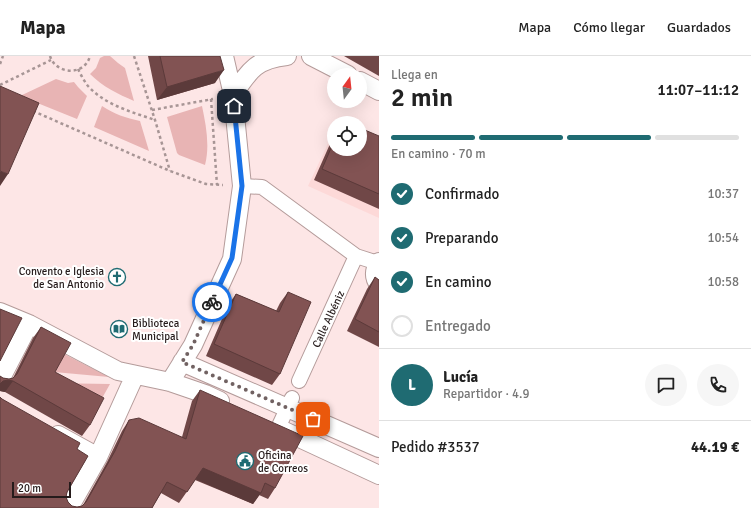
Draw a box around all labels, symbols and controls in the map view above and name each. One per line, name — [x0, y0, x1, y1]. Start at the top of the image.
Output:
text: Mapa — [20, 16, 66, 40]
text: Mapa — [518, 19, 551, 36]
text: Cómo llegar — [573, 19, 645, 36]
text: Guardados — [667, 19, 731, 36]
text: Llega en — [391, 67, 438, 83]
north arrow — [327, 68, 367, 108]
map controls — [327, 68, 367, 156]
text: 11:07–11:12 — [658, 81, 739, 99]
text: 2 min — [391, 82, 453, 114]
pin — [217, 89, 251, 123]
icon: home — [223, 95, 245, 117]
button: locate — [327, 116, 367, 156]
text: En camino · 70 m — [391, 146, 486, 162]
icon: check — [391, 183, 413, 205]
text: Confirmado — [425, 185, 499, 203]
text: 10:37 — [707, 186, 739, 202]
icon: check — [391, 227, 413, 249]
text: Preparando — [425, 229, 499, 247]
text: 10:54 — [707, 230, 739, 246]
place label: Convento e Iglesia de San Antonio — [19, 265, 104, 291]
church icon: Convento e Iglesia de San Antonio — [107, 267, 127, 287]
icon: check — [391, 271, 413, 293]
text: En camino — [425, 273, 492, 291]
text: 10:58 — [707, 274, 739, 290]
courier — [192, 282, 232, 322]
street label: Calle Albéniz — [310, 289, 347, 350]
icon: bike — [201, 291, 223, 313]
place label: Biblioteca Municipal — [132, 317, 180, 343]
text: Entregado — [425, 317, 491, 335]
library icon: Biblioteca Municipal — [109, 319, 129, 339]
button: chat — [645, 364, 687, 406]
button: phone — [697, 364, 739, 406]
text: Lucía — [443, 368, 478, 386]
text: L — [408, 376, 416, 394]
text: Repartidor · 4.9 — [443, 386, 529, 402]
pin — [296, 402, 330, 436]
icon: bag — [302, 408, 324, 430]
text: Pedido #3537 — [391, 438, 480, 456]
text: 44.19 € — [691, 438, 739, 456]
place label: Oficina de Correos — [258, 449, 308, 475]
public building icon: Oficina de Correos — [235, 451, 255, 471]
scale bar — [12, 480, 71, 499]
text: 20 m — [18, 482, 41, 495]

